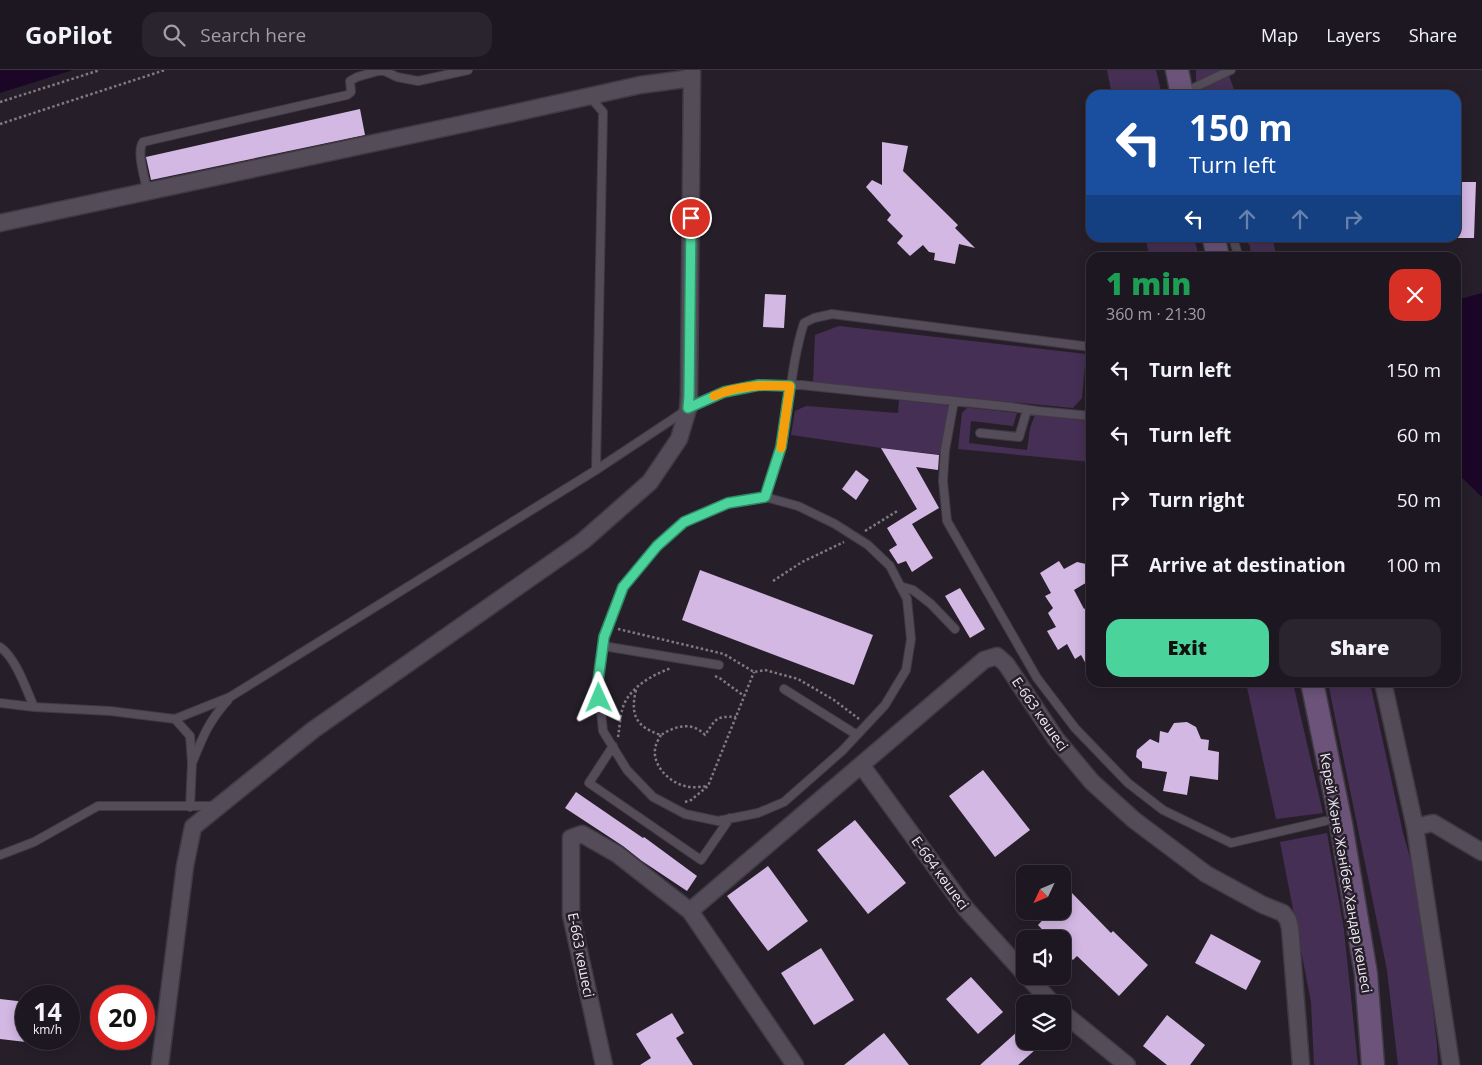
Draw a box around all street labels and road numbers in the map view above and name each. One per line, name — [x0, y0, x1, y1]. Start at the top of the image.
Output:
street label: Е-663 көшесі — [1008, 673, 1073, 754]
street label: Керей Және Жәнібек Хандар көшесі — [1316, 751, 1377, 994]
street label: Е-664 көшесі — [907, 832, 973, 913]
street label: Е-663 көшесі — [564, 911, 599, 999]

